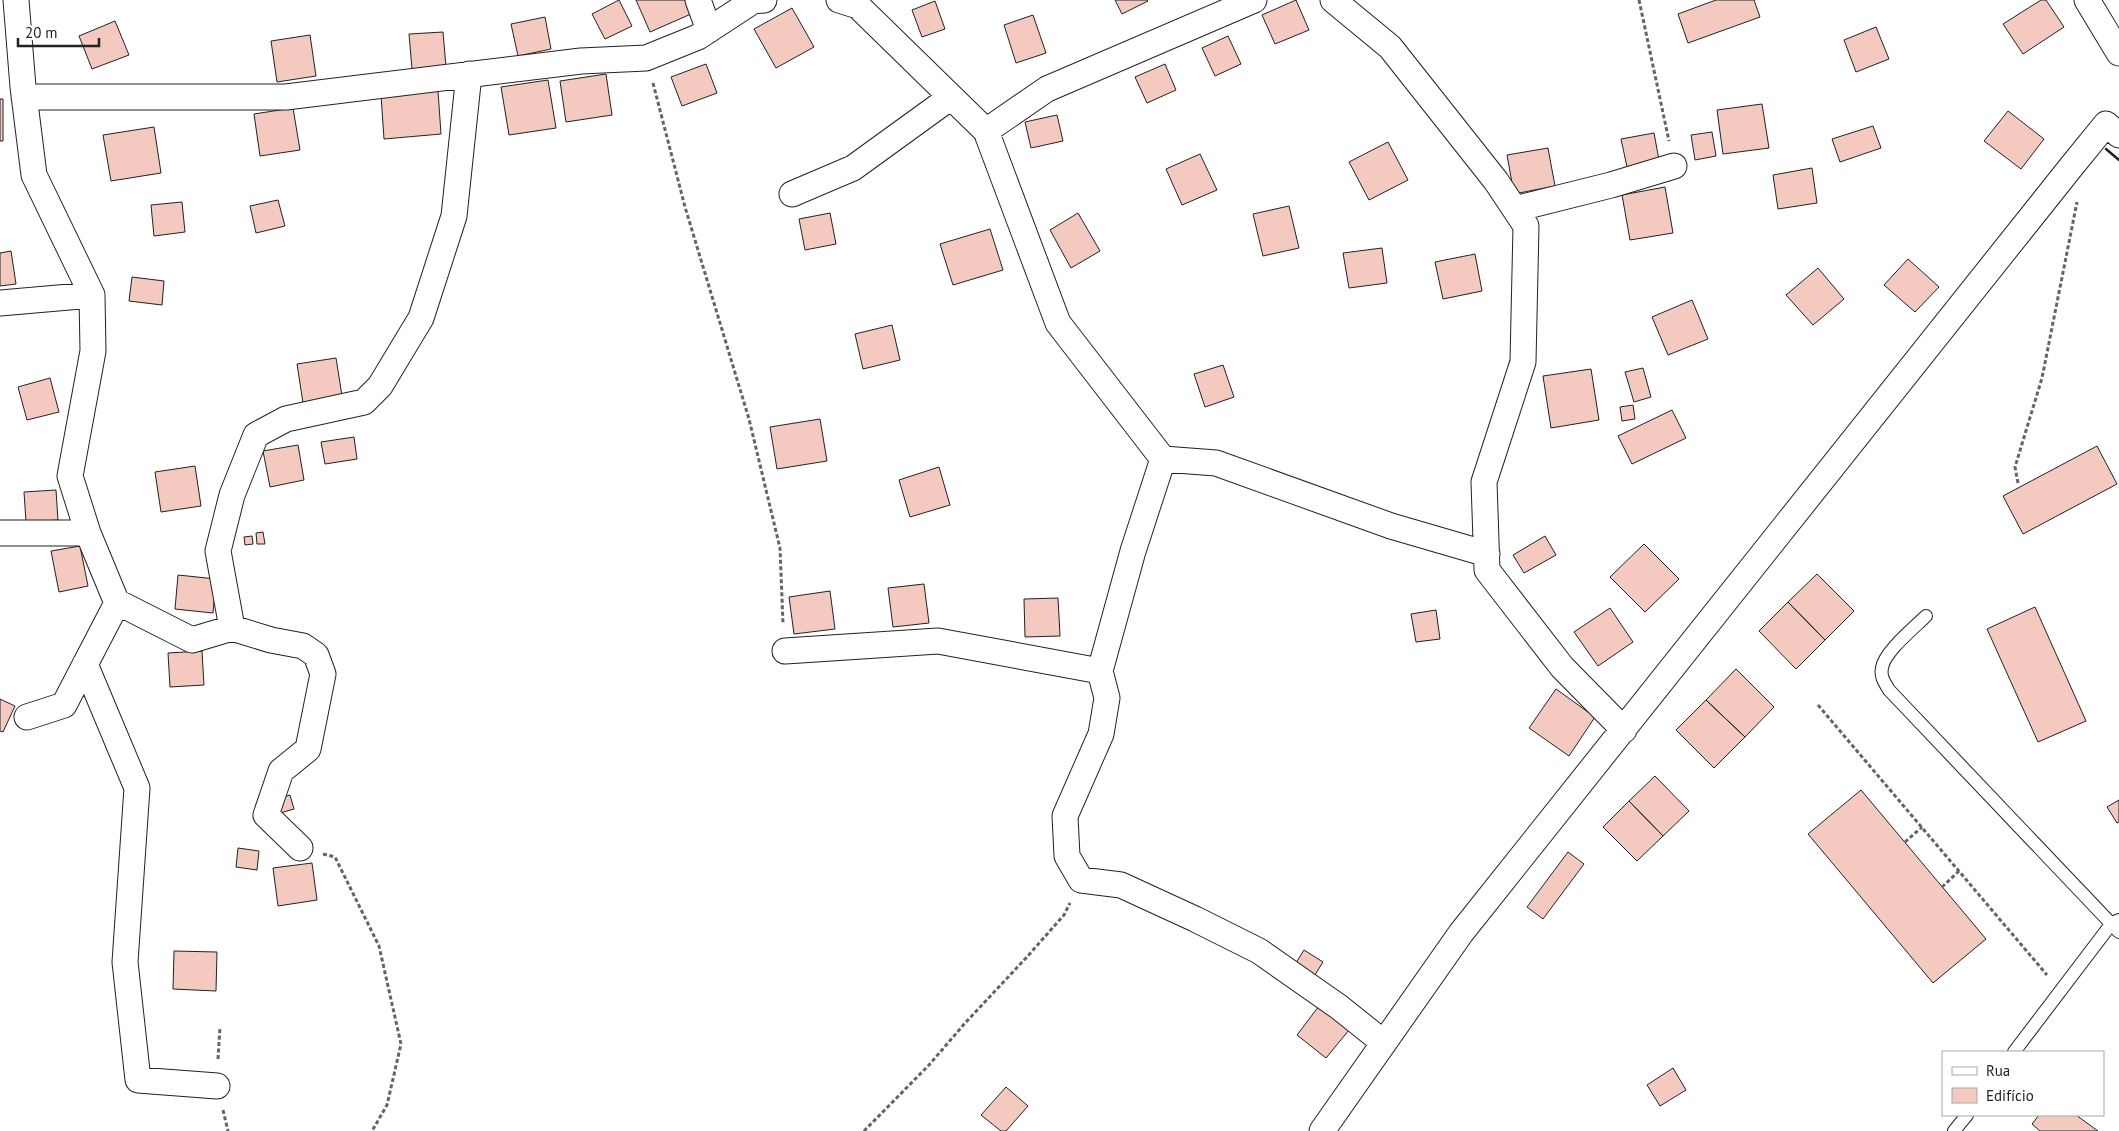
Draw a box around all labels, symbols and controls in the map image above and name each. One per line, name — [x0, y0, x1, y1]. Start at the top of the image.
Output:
scale bar — [18, 15, 99, 47]
text: 20 m — [25, 23, 58, 42]
legend — [1942, 1051, 2104, 1116]
text: Rua — [1986, 1061, 2010, 1080]
text: Edifício — [1986, 1086, 2034, 1105]

